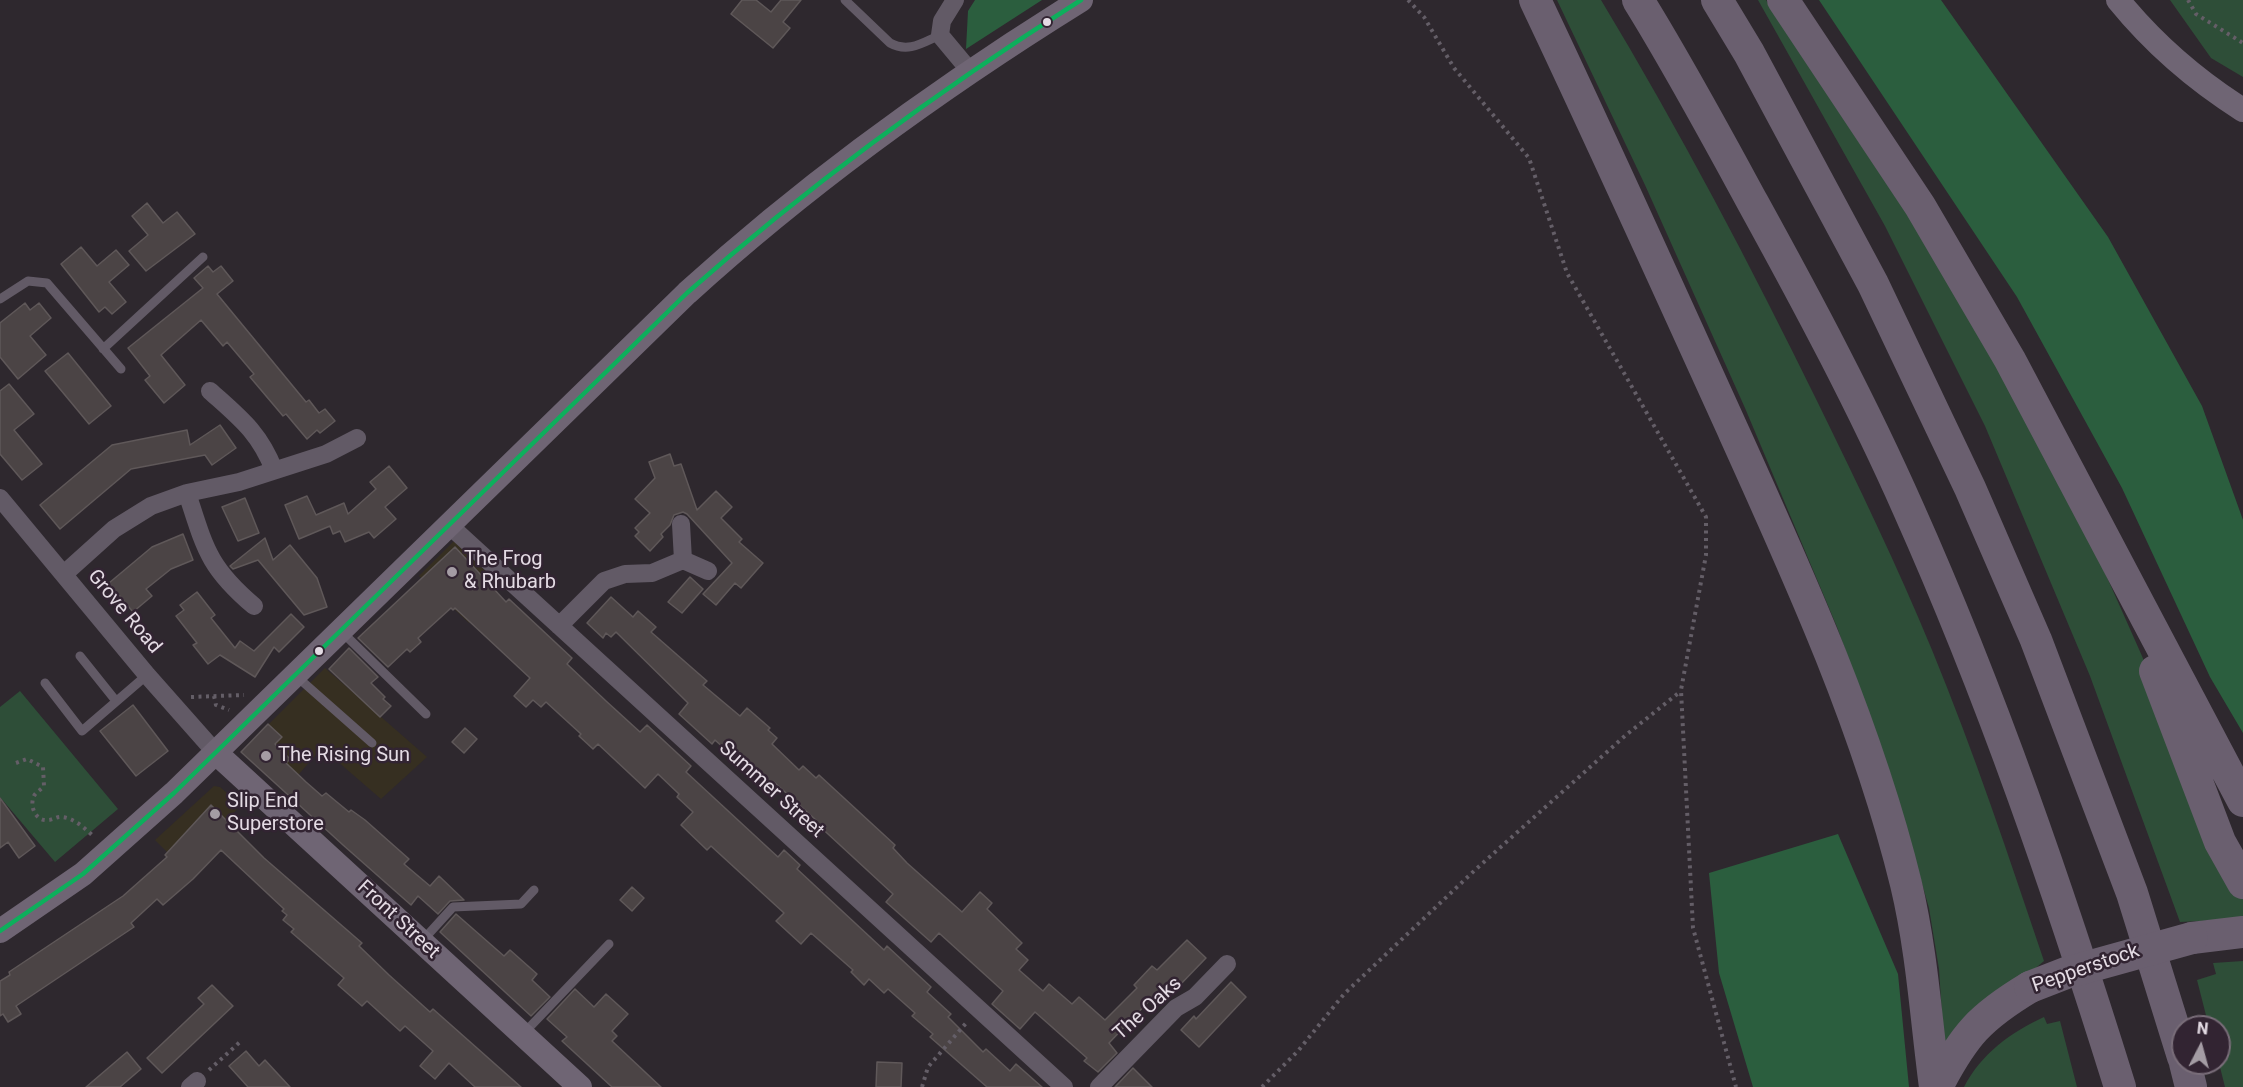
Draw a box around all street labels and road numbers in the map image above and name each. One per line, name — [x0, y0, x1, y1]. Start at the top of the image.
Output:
street label: Grove Road — [82, 565, 166, 659]
street label: Summer Street — [714, 737, 828, 843]
street label: Front Street — [352, 876, 444, 964]
street label: Pepperstock — [2029, 939, 2143, 999]
street label: The Oaks — [1109, 972, 1187, 1046]

